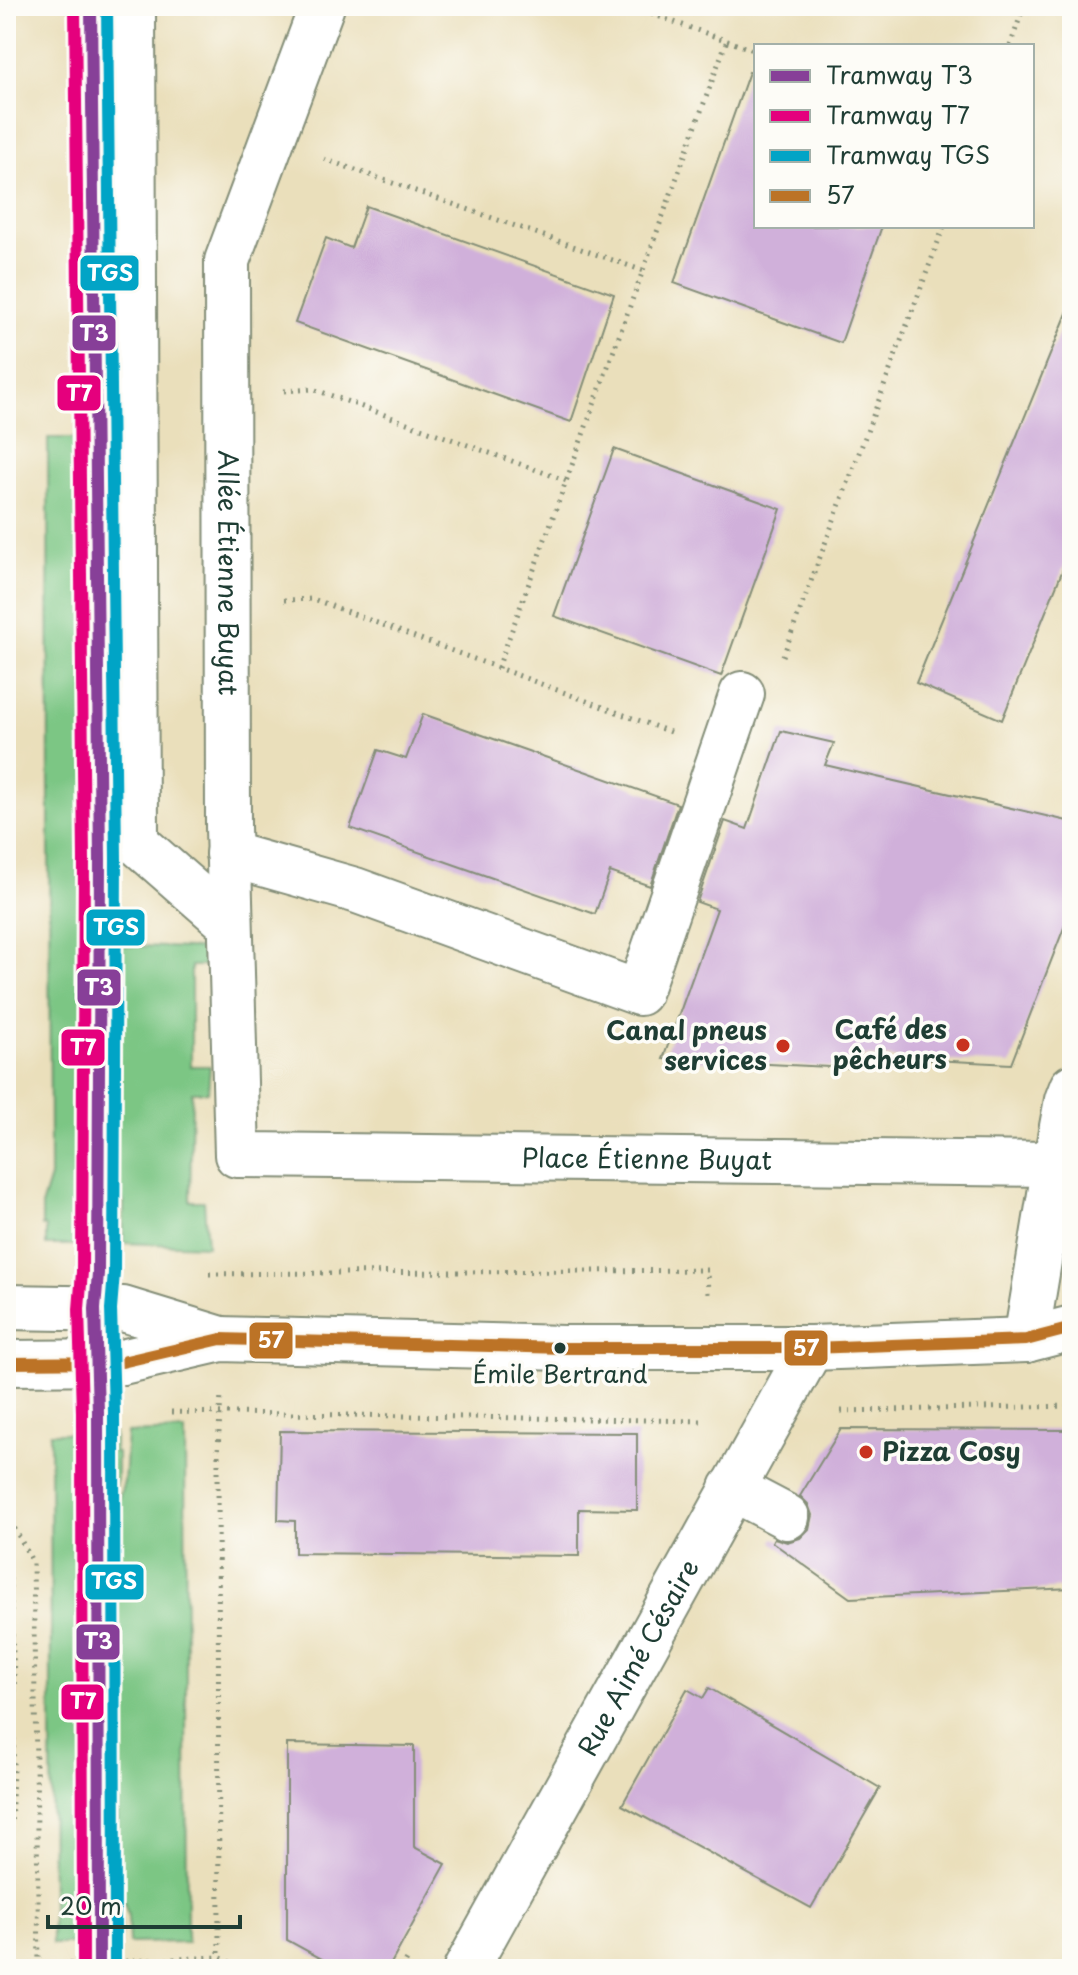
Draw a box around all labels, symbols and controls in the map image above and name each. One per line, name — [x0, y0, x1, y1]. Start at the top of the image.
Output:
legend — [754, 44, 1034, 228]
text: Tramway T3 — [826, 56, 973, 92]
text: Tramway T7 — [826, 96, 970, 132]
text: Tramway TGS — [826, 136, 990, 172]
text: 57 — [826, 176, 855, 212]
line badge: TGS — [79, 254, 140, 292]
text: TGS — [87, 255, 133, 288]
line badge: T3 — [71, 314, 117, 352]
text: T3 — [79, 315, 109, 348]
line badge: T7 — [56, 374, 102, 412]
text: T7 — [66, 375, 93, 408]
street label: Allée Étienne Buyat — [209, 450, 249, 696]
line badge: TGS — [85, 908, 146, 947]
text: TGS — [93, 909, 139, 942]
line badge: T3 — [76, 968, 122, 1007]
text: T3 — [84, 969, 114, 1002]
place label: Café des pêcheurs — [833, 1009, 947, 1078]
place label: Canal pneus services — [606, 1010, 767, 1079]
line badge: T7 — [60, 1028, 106, 1067]
text: T7 — [70, 1029, 97, 1062]
marker: Café des pêcheurs — [954, 1036, 972, 1054]
marker: Canal pneus services — [774, 1037, 792, 1055]
street label: Place Étienne Buyat — [521, 1137, 772, 1179]
line badge: 57 — [248, 1321, 294, 1360]
text: 57 — [258, 1322, 285, 1355]
line badge: 57 — [783, 1329, 829, 1367]
text: 57 — [793, 1330, 820, 1363]
marker: Émile Bertrand — [552, 1340, 568, 1356]
place label: Émile Bertrand — [473, 1355, 648, 1391]
place label: Pizza Cosy — [882, 1431, 1020, 1470]
marker: Pizza Cosy — [857, 1443, 875, 1461]
street label: Rue Aimé Césaire — [567, 1552, 708, 1763]
line badge: TGS — [84, 1563, 145, 1601]
text: TGS — [91, 1563, 137, 1596]
line badge: T3 — [75, 1623, 121, 1661]
text: T3 — [83, 1623, 113, 1656]
line badge: T7 — [60, 1683, 105, 1721]
text: T7 — [70, 1683, 97, 1716]
scale bar — [48, 1879, 240, 1929]
text: 20 m — [60, 1887, 122, 1923]

